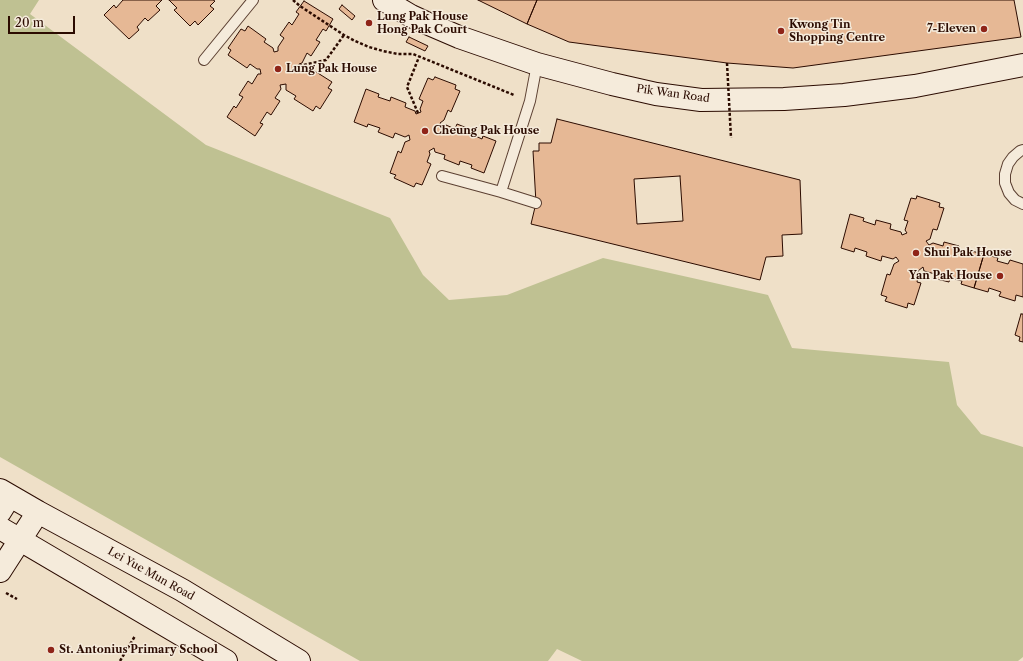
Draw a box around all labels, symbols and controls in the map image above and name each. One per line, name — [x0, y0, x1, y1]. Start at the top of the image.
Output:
scale bar — [10, 8, 77, 34]
place label: Lung Pak House Hong Pak Court — [377, 10, 468, 36]
text: 20 m — [15, 15, 44, 30]
marker: Lung Pak House Hong Pak Court — [364, 18, 374, 28]
place label: Kwong Tin Shopping Centre — [789, 18, 885, 44]
place label: 7-Eleven — [927, 22, 976, 36]
marker: 7-Eleven — [979, 24, 989, 34]
marker: Kwong Tin Shopping Centre — [776, 26, 786, 36]
place label: Lung Pak House — [286, 62, 377, 76]
marker: Lung Pak House — [273, 64, 283, 74]
street label: Pik Wan Road — [636, 82, 710, 106]
place label: Cheung Pak House — [433, 124, 539, 138]
marker: Cheung Pak House — [420, 126, 430, 136]
place label: Shui Pak House — [924, 246, 1012, 260]
marker: Shui Pak House — [911, 248, 921, 258]
place label: Yan Pak House — [909, 269, 992, 283]
marker: Yan Pak House — [995, 271, 1005, 281]
street label: Lei Yue Mun Road — [105, 545, 197, 603]
place label: St. Antonius Primary School — [59, 643, 218, 657]
marker: St. Antonius Primary School — [46, 645, 56, 655]

